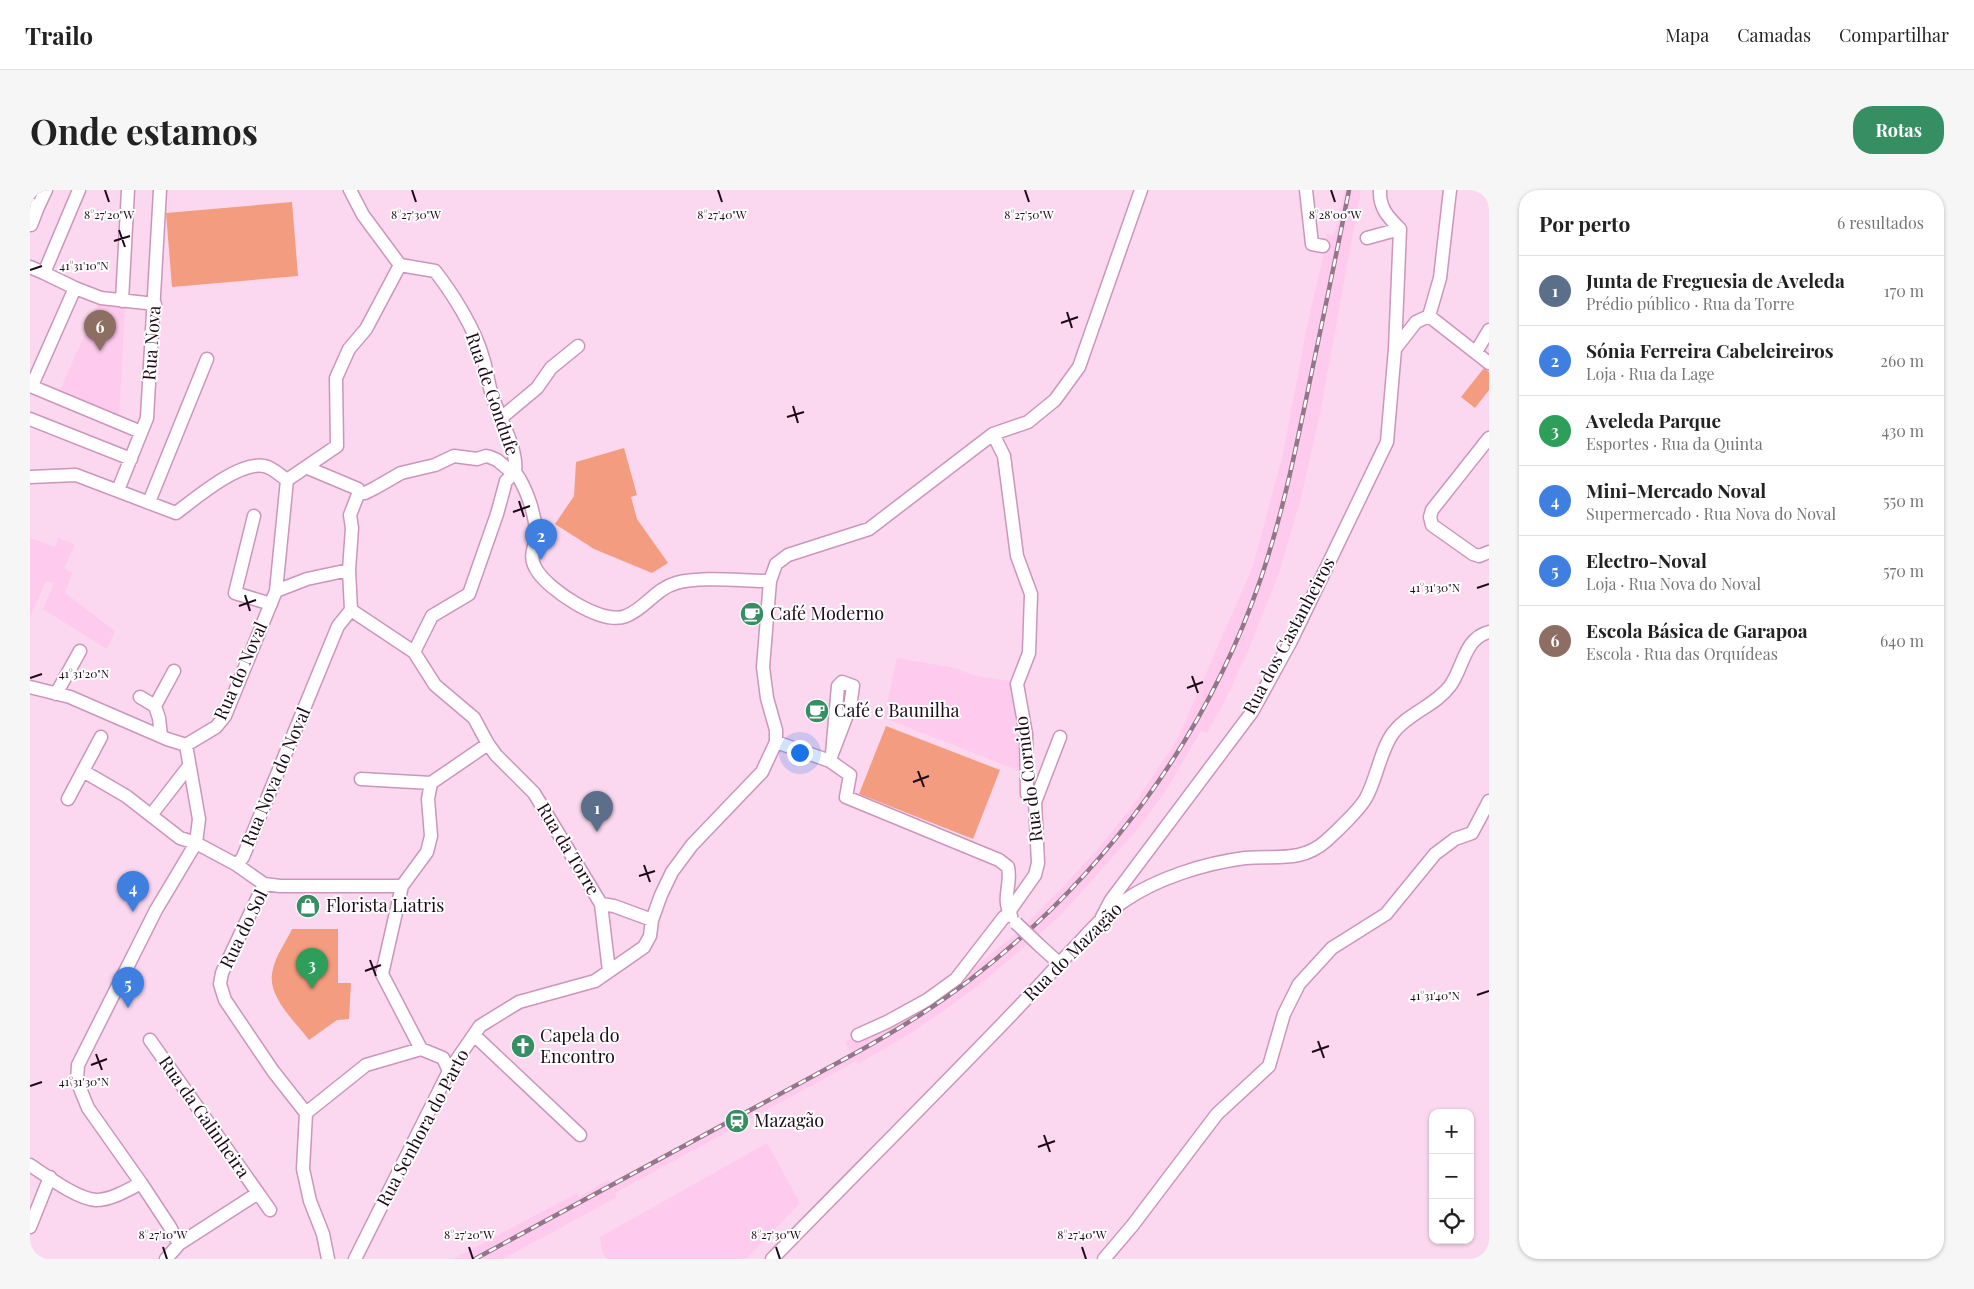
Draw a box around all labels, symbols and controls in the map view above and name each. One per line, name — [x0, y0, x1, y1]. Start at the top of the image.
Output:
text: Trailo — [25, 19, 93, 51]
text: Mapa — [1665, 23, 1709, 47]
text: Camadas — [1737, 23, 1811, 47]
text: Compartilhar — [1839, 23, 1949, 47]
button: Rotas — [1853, 106, 1944, 154]
text: Onde estamos — [30, 107, 258, 154]
text: 8°27'20"W — [84, 206, 134, 222]
text: 8°27'30"W — [391, 206, 441, 222]
text: 8°27'40"W — [697, 206, 747, 222]
text: 8°27'50"W — [1004, 206, 1054, 222]
text: 8°28'00"W — [1309, 206, 1362, 222]
text: Por perto — [1539, 209, 1630, 237]
text: 6 resultados — [1837, 212, 1924, 233]
text: 41°31'10"N — [59, 257, 109, 273]
text: Junta de Freguesia de Aveleda — [1586, 267, 1845, 293]
text: 1 — [1552, 280, 1558, 301]
text: 170 m — [1884, 280, 1924, 301]
text: Prédio público · Rua da Torre — [1586, 293, 1795, 314]
street label: Rua Nova — [136, 305, 166, 381]
pin: 6 — [84, 310, 116, 351]
street label: Rua de Gondufe — [461, 329, 525, 458]
text: Sónia Ferreira Cabeleireiros — [1586, 337, 1834, 363]
text: 2 — [1551, 350, 1559, 371]
text: 260 m — [1880, 350, 1924, 371]
text: Loja · Rua da Lage — [1586, 363, 1715, 384]
text: Aveleda Parque — [1586, 407, 1721, 433]
text: 3 — [1551, 420, 1559, 441]
text: 430 m — [1881, 420, 1924, 441]
text: Esportes · Rua da Quinta — [1586, 433, 1763, 454]
text: Mini-Mercado Noval — [1586, 477, 1766, 503]
text: 4 — [1551, 490, 1559, 511]
text: 550 m — [1883, 490, 1924, 511]
text: Supermercado · Rua Nova do Noval — [1586, 503, 1836, 524]
pin: 2 — [525, 519, 557, 560]
text: Electro-Noval — [1586, 547, 1707, 573]
street label: Rua dos Castanheiros — [1237, 553, 1340, 718]
text: 5 — [1551, 560, 1559, 581]
text: 570 m — [1883, 560, 1924, 581]
text: Loja · Rua Nova do Noval — [1586, 573, 1761, 594]
text: 41°31'30"N — [1410, 579, 1461, 595]
cafe icon: Café Moderno — [739, 601, 765, 627]
place label: Café Moderno — [770, 601, 884, 625]
text: Escola Básica de Garapoa — [1586, 617, 1808, 643]
street label: Rua do Noval — [208, 618, 272, 723]
text: 6 — [1551, 630, 1559, 651]
text: 640 m — [1880, 630, 1924, 651]
text: Escola · Rua das Orquídeas — [1586, 643, 1778, 664]
text: 41°31'20"N — [59, 665, 110, 681]
cafe icon: Café e Baunilha — [804, 698, 830, 724]
place label: Café e Baunilha — [834, 698, 960, 722]
street label: Rua Nova do Noval — [235, 703, 315, 850]
street label: Rua do Cornido — [1008, 715, 1048, 843]
your location — [787, 740, 813, 766]
pin: 1 — [581, 791, 613, 832]
street label: Rua da Torre — [532, 798, 606, 899]
pin: 4 — [117, 871, 149, 912]
street label: Rua do Sol — [214, 885, 272, 972]
shop icon: Florista Liatris — [295, 893, 321, 919]
place label: Florista Liatris — [326, 893, 444, 917]
street label: Rua do Mazagão — [1018, 897, 1127, 1006]
pin: 3 — [296, 948, 328, 989]
pin: 5 — [112, 967, 144, 1008]
text: 41°31'40"N — [1410, 987, 1460, 1003]
place label: Capela do Encontro — [540, 1023, 620, 1068]
church icon: Capela do Encontro — [510, 1033, 536, 1059]
street label: Rua Senhora do Parto — [370, 1045, 474, 1210]
street label: Rua da Galinheira — [154, 1051, 256, 1182]
text: 41°31'30"N — [59, 1073, 110, 1089]
station icon: Mazagão — [724, 1108, 750, 1134]
place label: Mazagão — [754, 1108, 824, 1132]
map controls — [1429, 1109, 1474, 1244]
button: + — [1429, 1109, 1474, 1154]
button: − — [1429, 1154, 1474, 1199]
button: locate — [1429, 1199, 1474, 1244]
text: 8°27'10"W — [139, 1226, 188, 1242]
text: 8°27'20"W — [444, 1226, 494, 1242]
text: 8°27'30"W — [751, 1226, 801, 1242]
text: 8°27'40"W — [1057, 1226, 1107, 1242]

